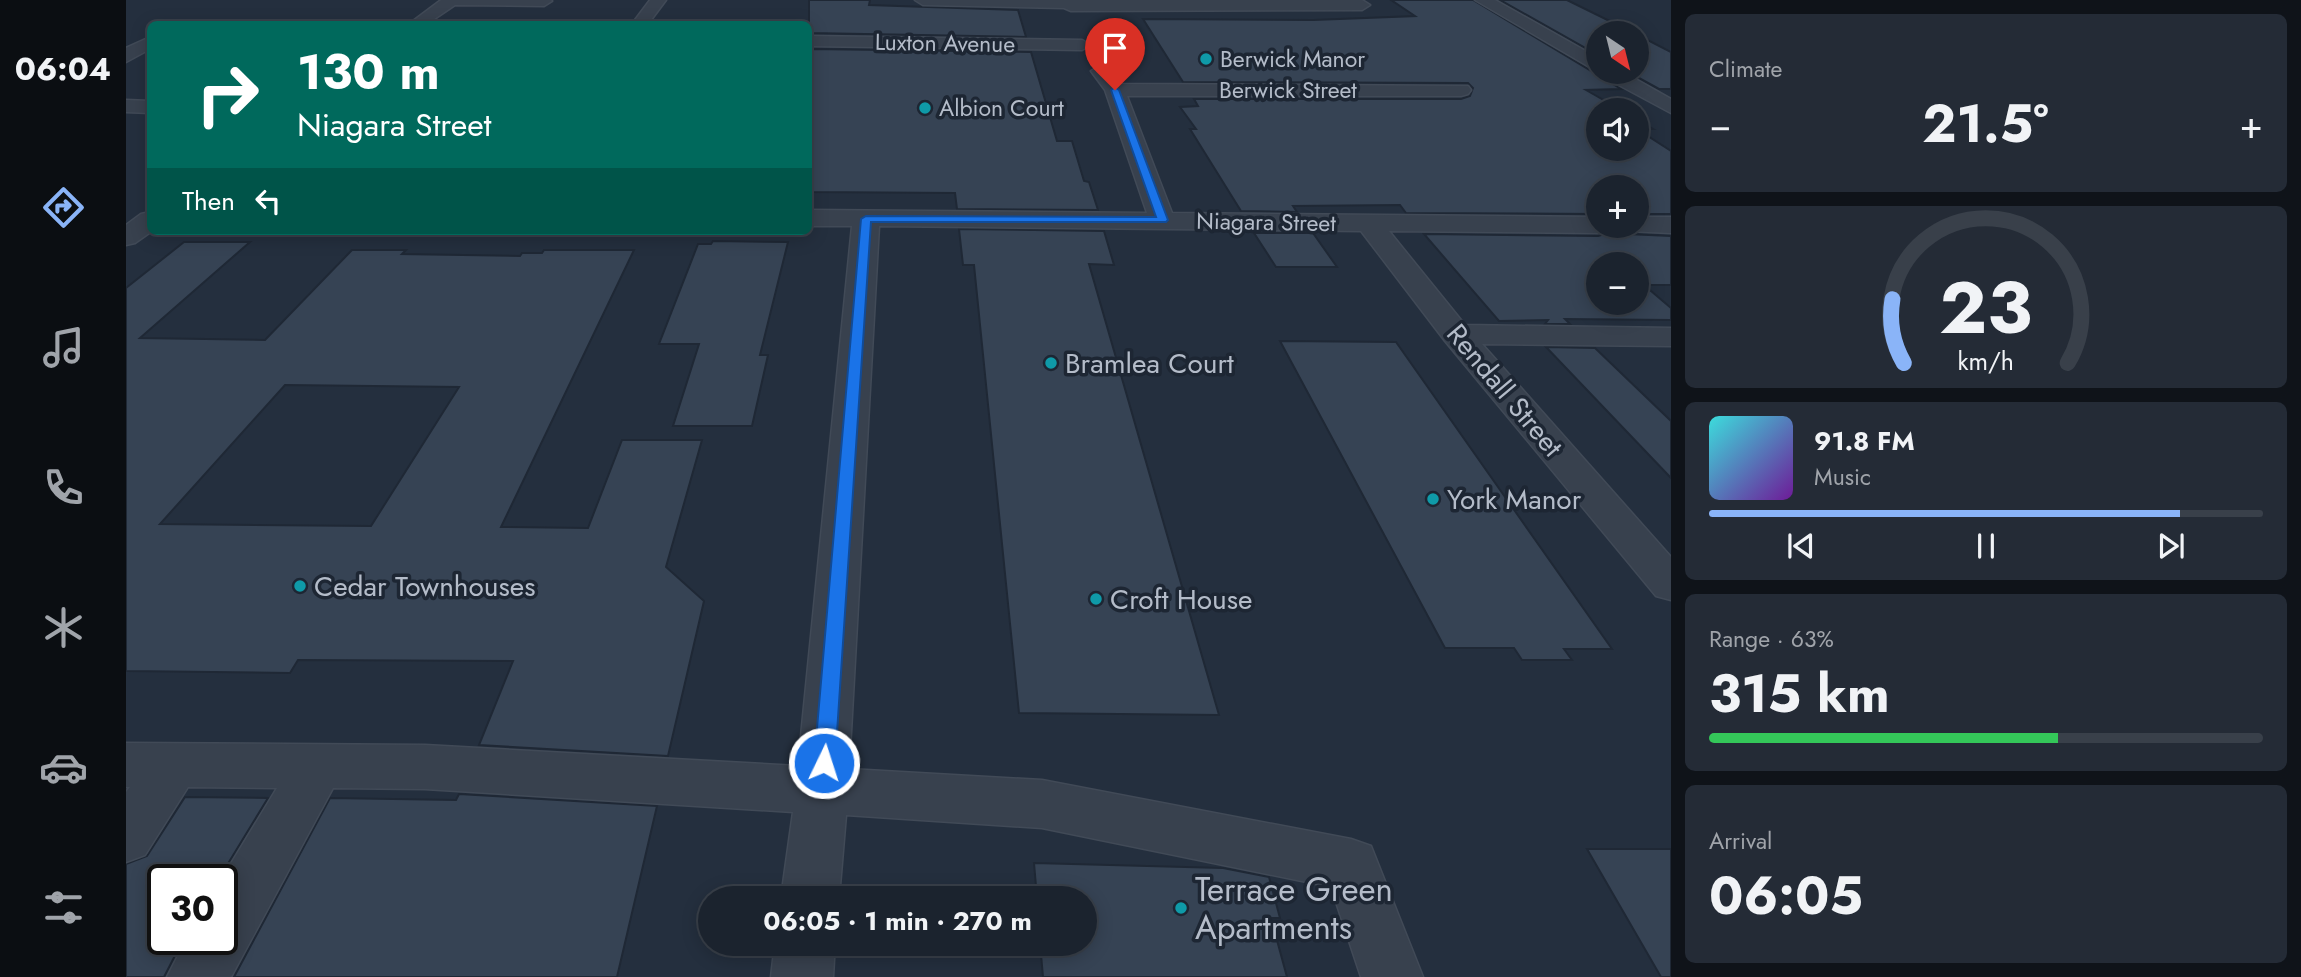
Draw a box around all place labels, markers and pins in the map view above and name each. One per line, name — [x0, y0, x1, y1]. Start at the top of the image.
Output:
pin — [1085, 18, 1145, 90]
place label: Berwick Manor — [1220, 42, 1365, 76]
marker: Berwick Manor — [1198, 51, 1214, 67]
place label: Albion Court — [939, 91, 1064, 125]
marker: Albion Court — [917, 100, 933, 116]
place label: Bramlea Court — [1065, 343, 1234, 384]
marker: Bramlea Court — [1043, 355, 1059, 371]
place label: York Manor — [1447, 479, 1582, 520]
marker: York Manor — [1425, 491, 1441, 507]
place label: Cedar Townhouses — [314, 566, 536, 607]
marker: Cedar Townhouses — [292, 578, 308, 594]
place label: Croft House — [1110, 579, 1253, 620]
marker: Croft House — [1088, 591, 1104, 607]
place label: Terrace Green Apartments — [1195, 866, 1393, 951]
marker: Terrace Green Apartments — [1173, 900, 1189, 916]

